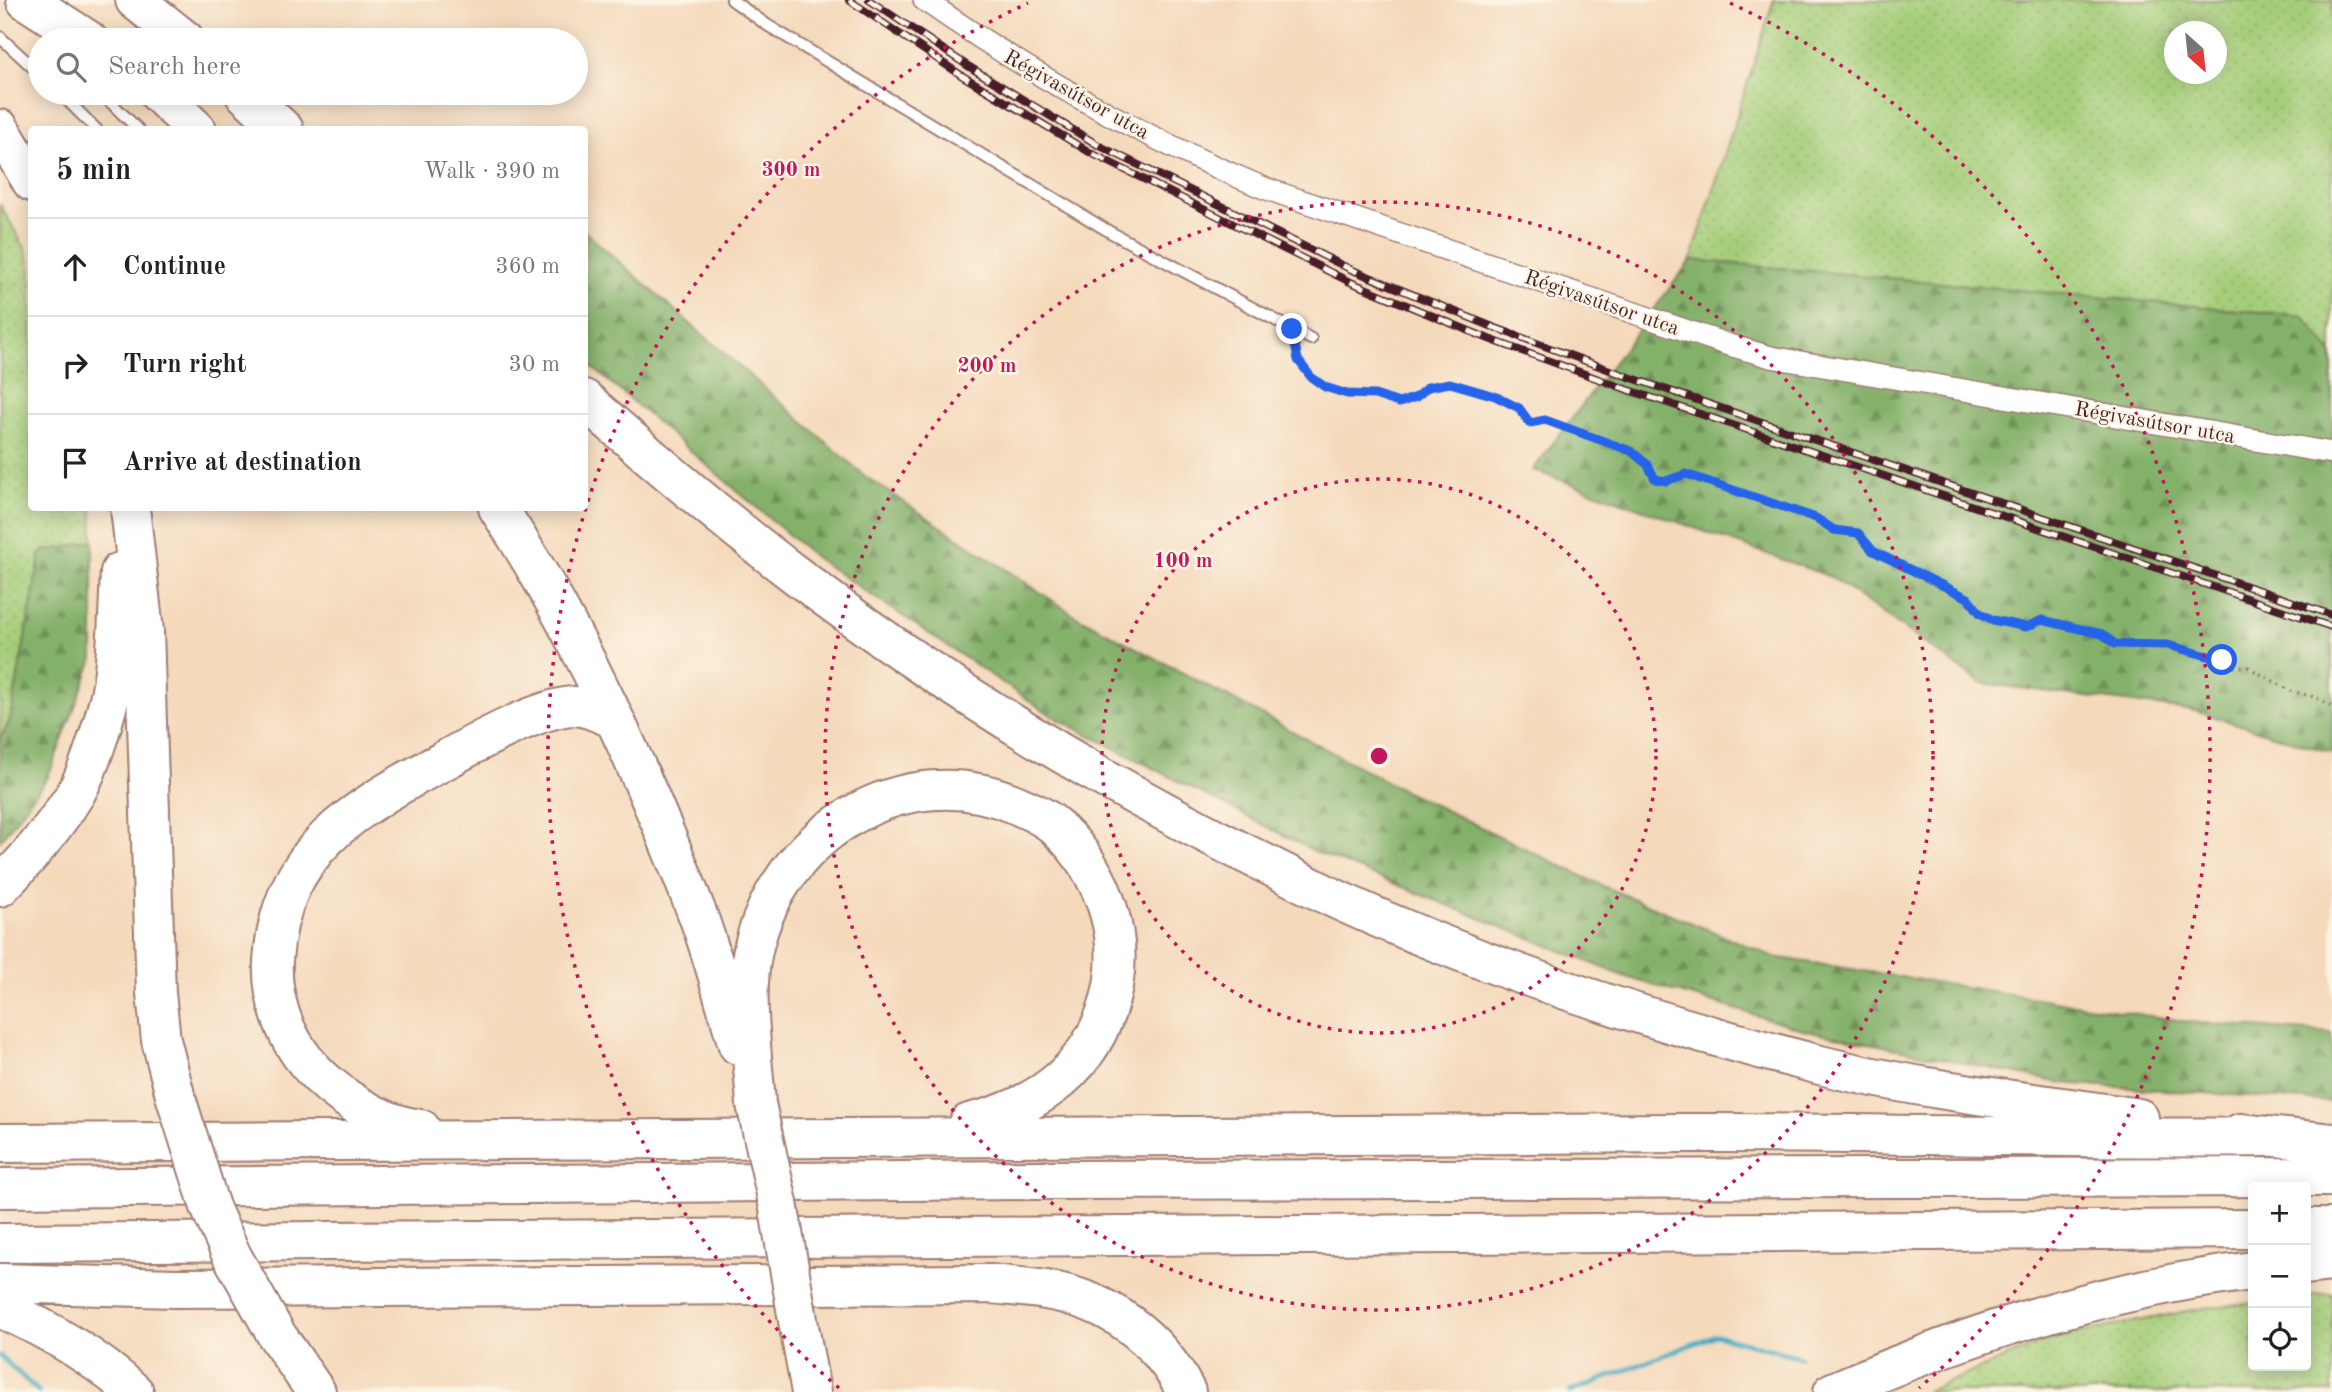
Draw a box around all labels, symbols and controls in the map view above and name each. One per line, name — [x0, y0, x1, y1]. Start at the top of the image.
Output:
north arrow — [2164, 21, 2227, 84]
search box — [28, 28, 588, 105]
street label: Régivasútsor utca — [1000, 47, 1152, 144]
icon: search — [52, 48, 90, 86]
text: Search here — [108, 54, 241, 80]
text: 5 min — [56, 156, 131, 186]
text: Walk · 390 m — [424, 160, 560, 183]
text: 300 m — [761, 160, 821, 181]
icon: ahead — [56, 248, 94, 286]
text: Continue — [123, 254, 226, 280]
text: 360 m — [495, 255, 560, 278]
street label: Régivasútsor utca — [1521, 267, 1682, 340]
route end — [1276, 313, 1307, 344]
icon: right — [56, 346, 94, 384]
text: Turn right — [123, 352, 246, 378]
text: 30 m — [509, 353, 560, 376]
text: 200 m — [957, 356, 1017, 377]
street label: Régivasútsor utca — [2073, 399, 2237, 448]
icon: arrive — [56, 444, 94, 482]
text: Arrive at destination — [123, 450, 362, 476]
text: 100 m — [1153, 551, 1213, 572]
route start — [2206, 644, 2237, 675]
centre of rings — [1367, 744, 1391, 768]
map controls — [2248, 1182, 2311, 1371]
button: + — [2248, 1182, 2311, 1245]
button: − — [2248, 1245, 2311, 1308]
button: locate — [2248, 1308, 2311, 1371]

